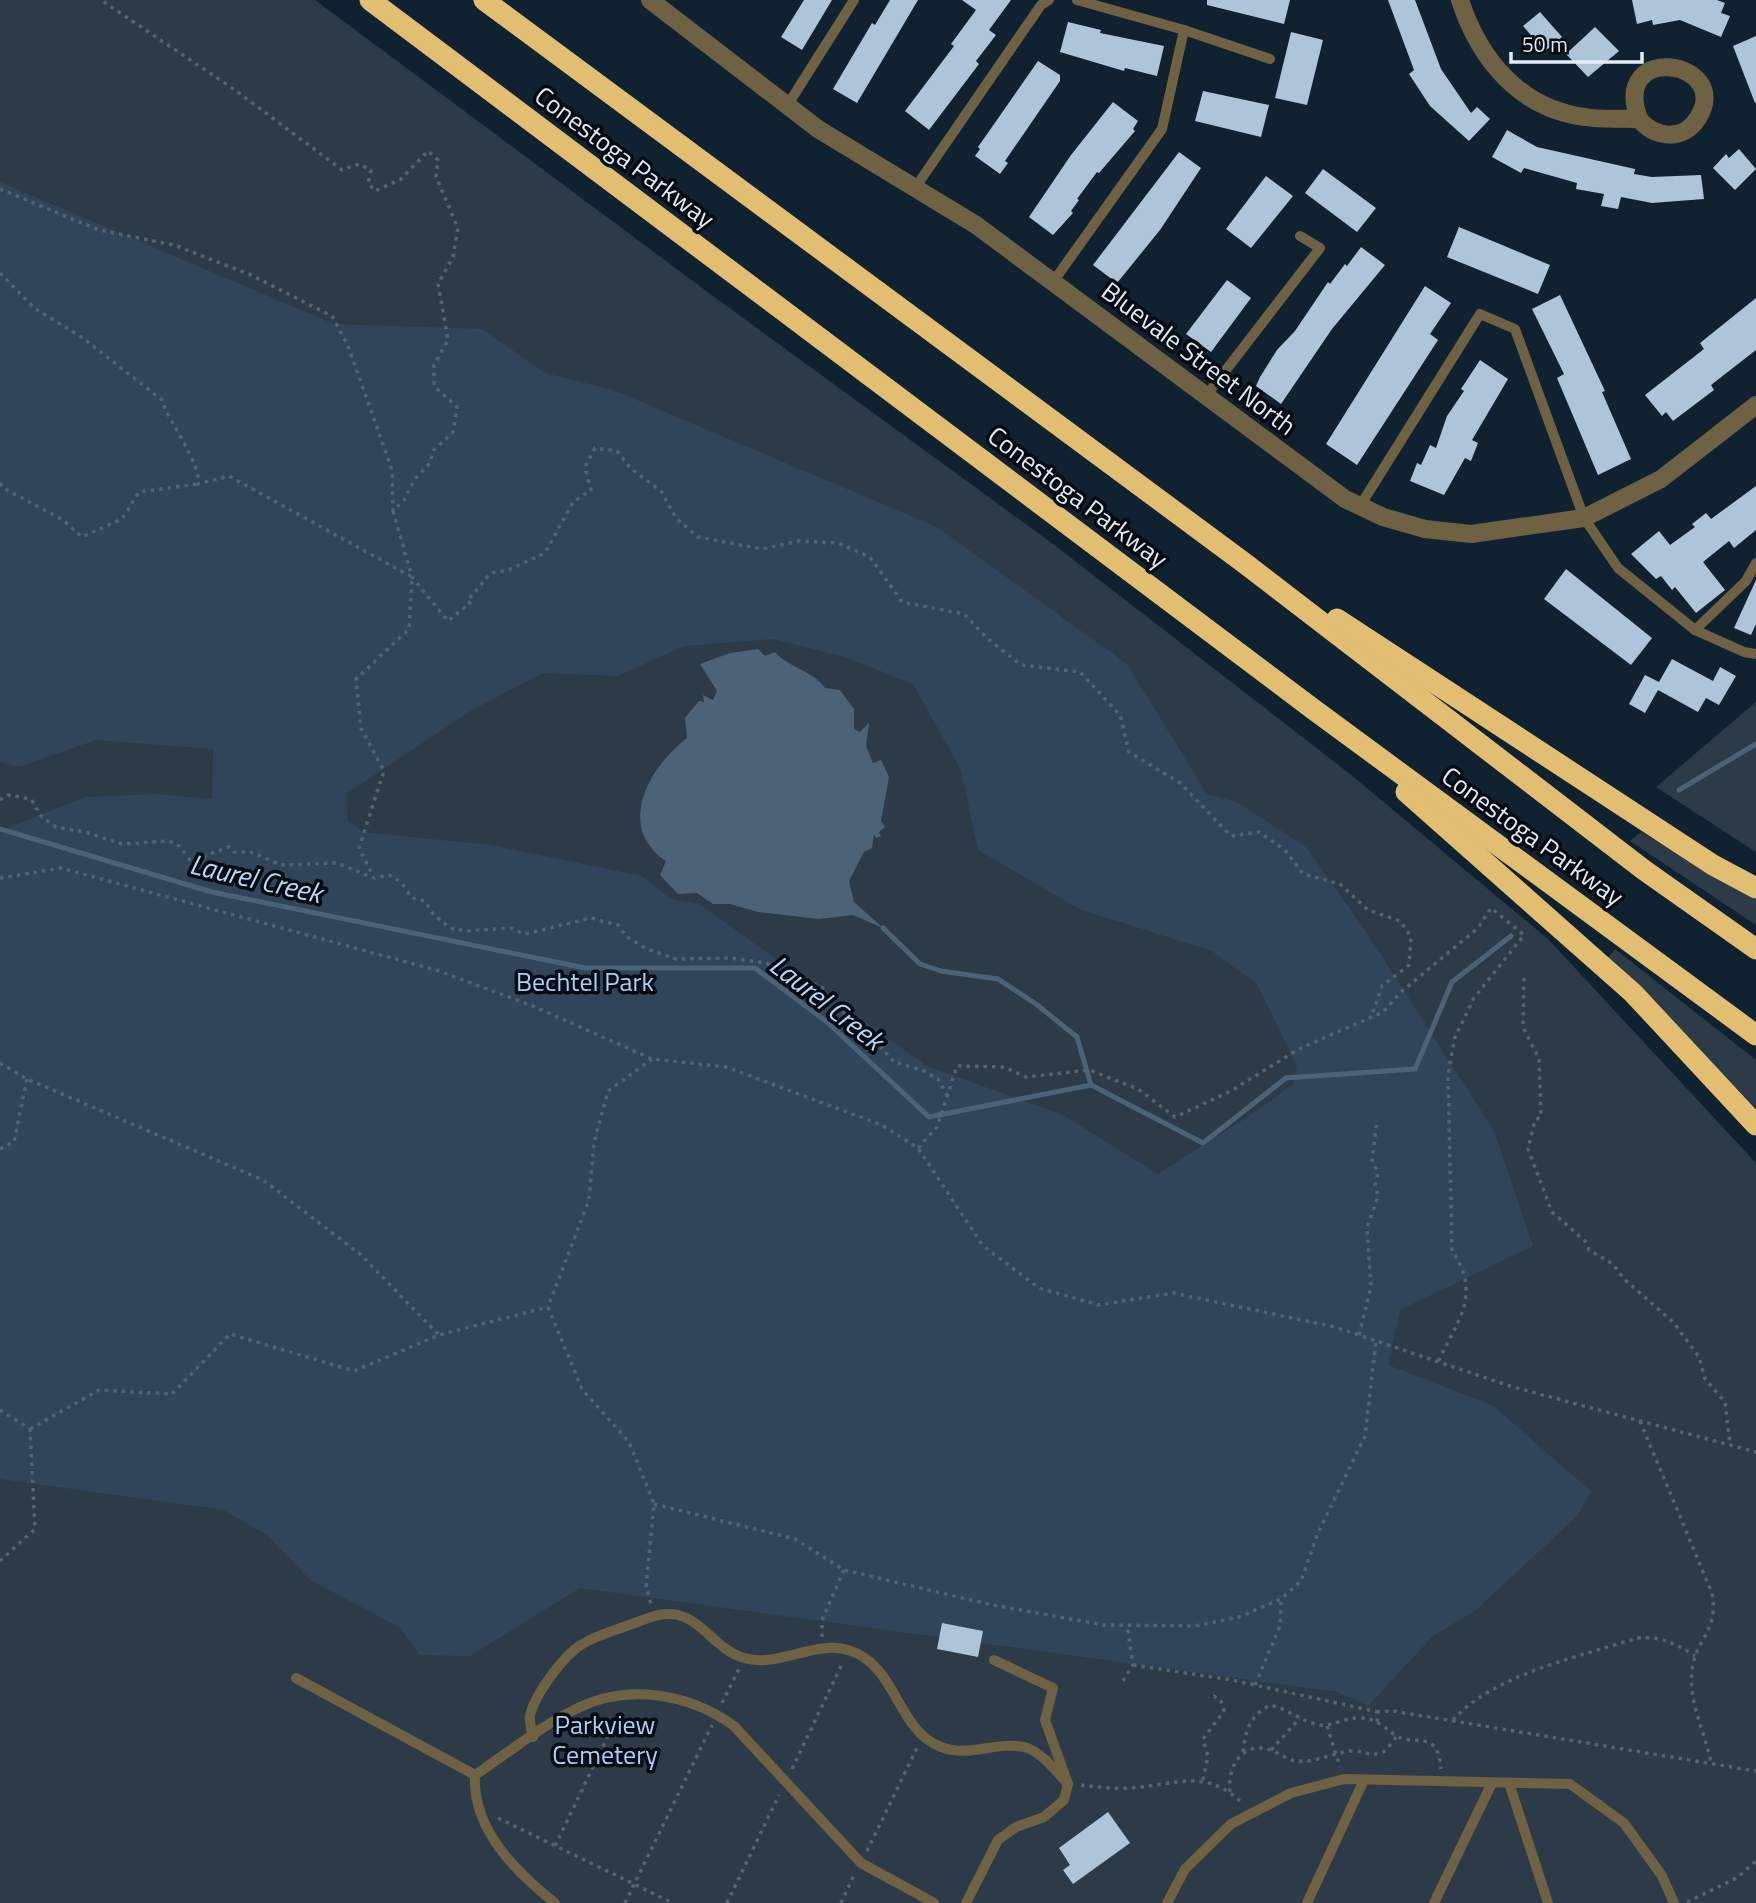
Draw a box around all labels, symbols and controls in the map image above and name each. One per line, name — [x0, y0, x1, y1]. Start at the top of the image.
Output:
scale bar — [1511, 21, 1642, 65]
text: 50 m — [1522, 28, 1568, 60]
street label: Conestoga Parkway — [527, 76, 723, 238]
street label: Bluevale Street North — [1093, 272, 1305, 444]
street label: Conestoga Parkway — [980, 416, 1176, 578]
street label: Conestoga Parkway — [1434, 757, 1632, 915]
water label: Laurel Creek — [186, 842, 330, 915]
water label: Laurel Creek — [761, 944, 896, 1062]
park label: Bechtel Park — [516, 962, 654, 1001]
park label: Parkview Cemetery — [552, 1705, 658, 1774]

